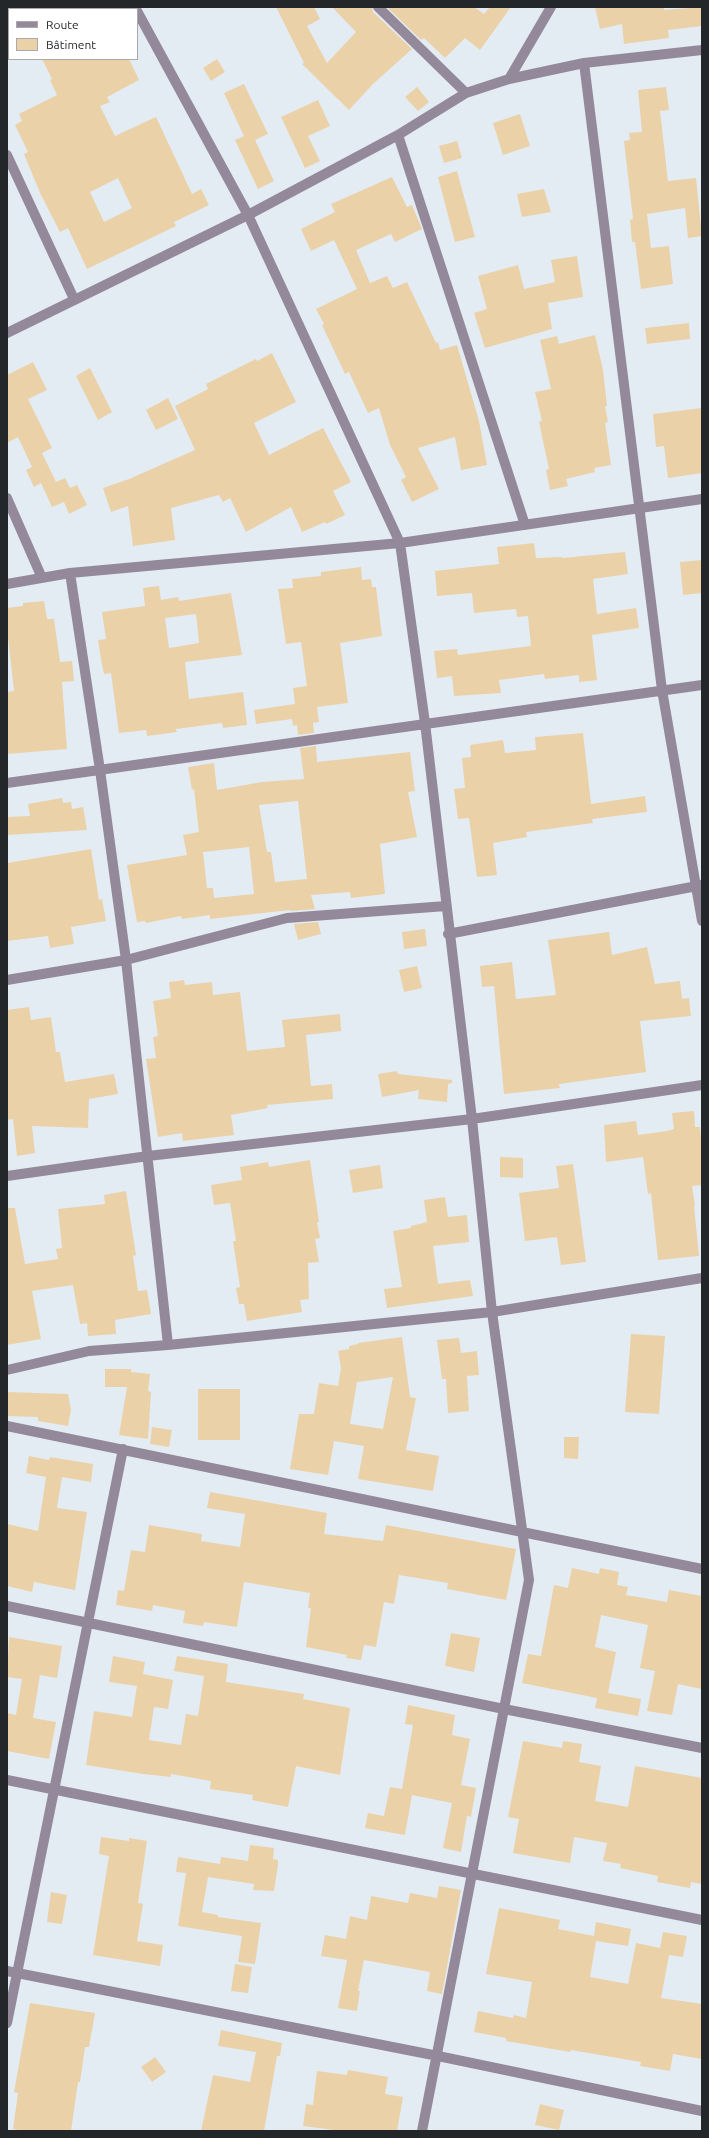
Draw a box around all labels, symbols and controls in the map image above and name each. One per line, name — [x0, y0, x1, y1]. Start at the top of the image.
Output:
legend — [8, 8, 138, 60]
text: Route — [46, 18, 79, 31]
text: Bâtiment — [46, 38, 96, 51]

